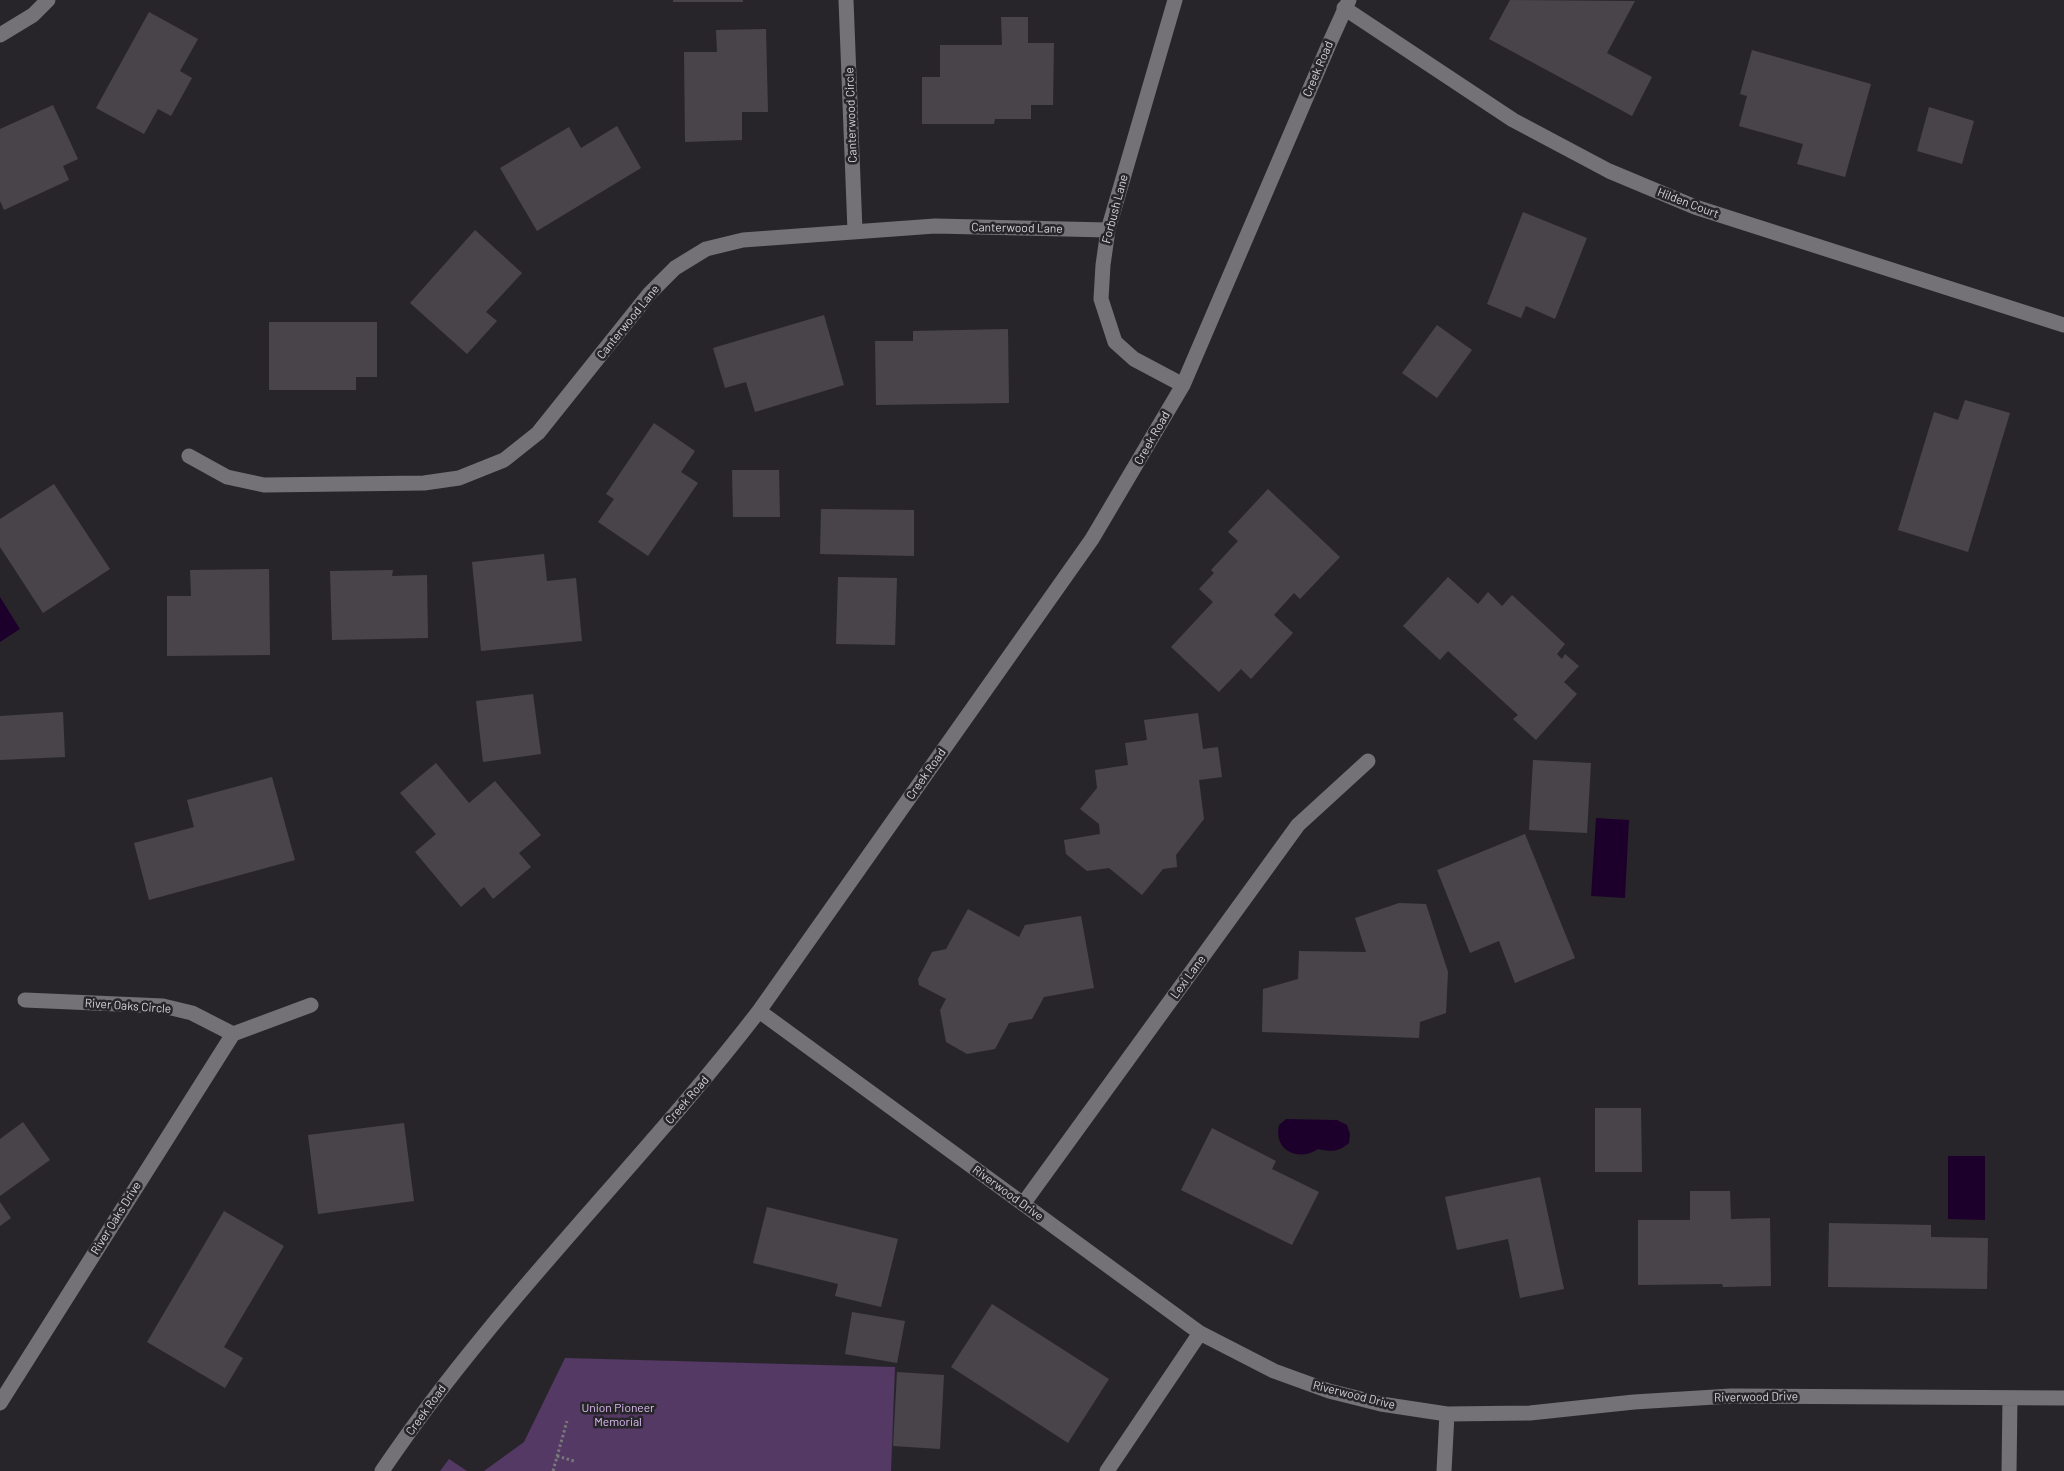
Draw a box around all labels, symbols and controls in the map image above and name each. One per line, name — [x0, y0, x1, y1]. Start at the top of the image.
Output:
street label: Creek Road — [1300, 39, 1336, 99]
street label: Canterwood Circle — [842, 67, 860, 163]
street label: Forbush Lane — [1099, 173, 1131, 245]
street label: Hilden Court — [1655, 185, 1721, 221]
street label: Canterwood Lane — [971, 220, 1063, 236]
street label: Canterwood Lane — [594, 282, 662, 362]
street label: Creek Road — [1131, 409, 1173, 467]
street label: Creek Road — [903, 746, 949, 802]
street label: Lexi Lane — [1167, 953, 1209, 1001]
street label: River Oaks Circle — [84, 996, 172, 1016]
street label: Creek Road — [662, 1073, 712, 1127]
street label: Riverwood Drive — [970, 1162, 1046, 1224]
street label: River Oaks Drive — [88, 1179, 144, 1257]
street label: Riverwood Drive — [1311, 1378, 1397, 1412]
street label: Creek Road — [403, 1382, 449, 1438]
street label: Riverwood Drive — [1714, 1389, 1798, 1405]
park label: Union Pioneer Memorial — [582, 1401, 654, 1429]

